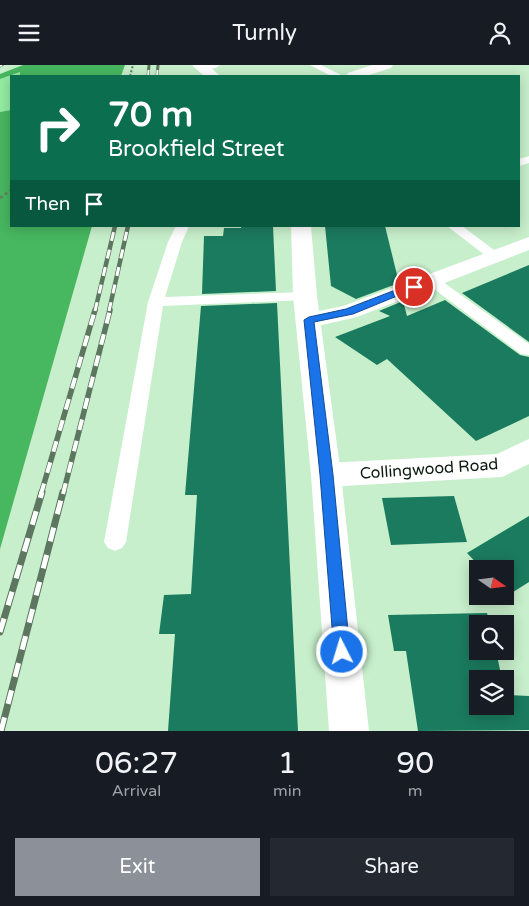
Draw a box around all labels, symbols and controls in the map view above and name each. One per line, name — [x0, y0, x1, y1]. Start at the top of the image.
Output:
icon: menu — [15, 19, 43, 47]
icon: person — [486, 19, 514, 47]
text: Turnly — [232, 20, 297, 46]
text: 70 m — [108, 94, 193, 136]
icon: right — [25, 95, 90, 160]
text: Brookfield Street — [108, 136, 284, 162]
icon: arrive — [80, 190, 108, 218]
text: Then — [25, 193, 70, 215]
pin — [393, 266, 435, 308]
icon: arrive — [400, 273, 428, 301]
street label: Collingwood Road — [359, 454, 499, 484]
north arrow — [469, 560, 514, 605]
map controls — [469, 560, 514, 715]
button: search — [469, 615, 514, 660]
position arrow — [315, 625, 367, 677]
button: layers — [469, 670, 514, 715]
text: 06:27 — [95, 745, 178, 782]
text: 1 — [278, 745, 297, 782]
text: 90 — [396, 745, 434, 782]
text: Arrival — [112, 781, 161, 801]
text: min — [273, 781, 301, 801]
text: m — [408, 781, 423, 801]
button: Exit — [15, 838, 260, 896]
button: Share — [270, 838, 514, 896]

